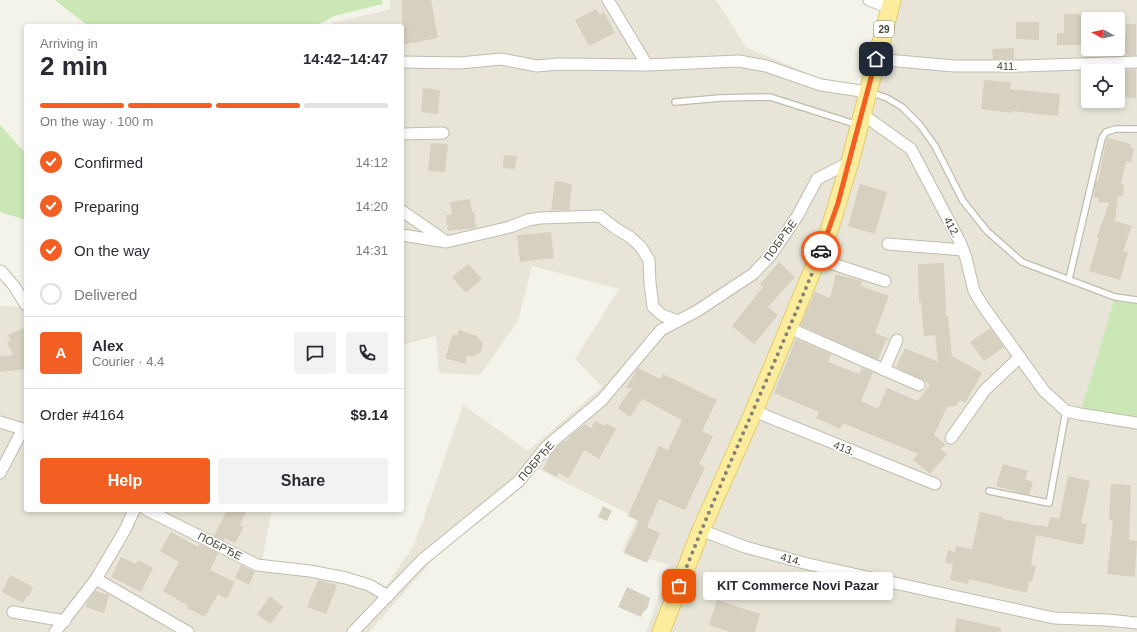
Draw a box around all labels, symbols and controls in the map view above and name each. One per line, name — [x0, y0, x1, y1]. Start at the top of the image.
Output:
north arrow — [1081, 12, 1125, 56]
map controls — [1081, 12, 1125, 108]
road number: 29 — [874, 21, 894, 37]
text: Arriving in — [40, 36, 98, 51]
pin — [859, 42, 893, 76]
icon: home — [865, 48, 887, 70]
text: 14:42–14:47 — [303, 50, 388, 67]
text: 2 min — [40, 51, 108, 81]
street label: 411. — [997, 60, 1017, 72]
button: locate — [1081, 64, 1125, 108]
text: On the way · 100 m — [40, 114, 153, 129]
icon: check — [40, 151, 62, 173]
text: Confirmed — [74, 154, 143, 171]
text: 14:12 — [355, 155, 388, 170]
icon: check — [40, 195, 62, 217]
text: Preparing — [74, 198, 139, 215]
text: 14:20 — [355, 199, 388, 214]
street label: 412. — [942, 215, 962, 239]
street label: ПОБРЂЕ — [761, 217, 799, 263]
courier — [801, 231, 841, 271]
icon: check — [40, 239, 62, 261]
icon: car — [810, 240, 832, 262]
text: On the way — [74, 242, 150, 259]
text: 14:31 — [355, 243, 388, 258]
text: Delivered — [74, 286, 137, 303]
button: chat — [294, 332, 336, 374]
button: phone — [346, 332, 388, 374]
text: Alex — [92, 337, 124, 354]
text: A — [56, 344, 66, 361]
text: Courier · 4.4 — [92, 354, 164, 369]
text: Order #4164 — [40, 406, 124, 423]
text: $9.14 — [350, 406, 388, 423]
street label: 413. — [832, 438, 856, 458]
street label: ПОБРЂЕ — [516, 439, 556, 483]
button: Help — [40, 458, 210, 504]
button: Share — [218, 458, 388, 504]
street label: ПОБРЂЕ — [196, 530, 244, 562]
street label: 414. — [779, 550, 803, 568]
pin — [662, 569, 696, 603]
callout: KIT Commerce Novi Pazar — [703, 572, 893, 600]
icon: bag — [668, 575, 690, 597]
text: KIT Commerce Novi Pazar — [717, 578, 879, 593]

